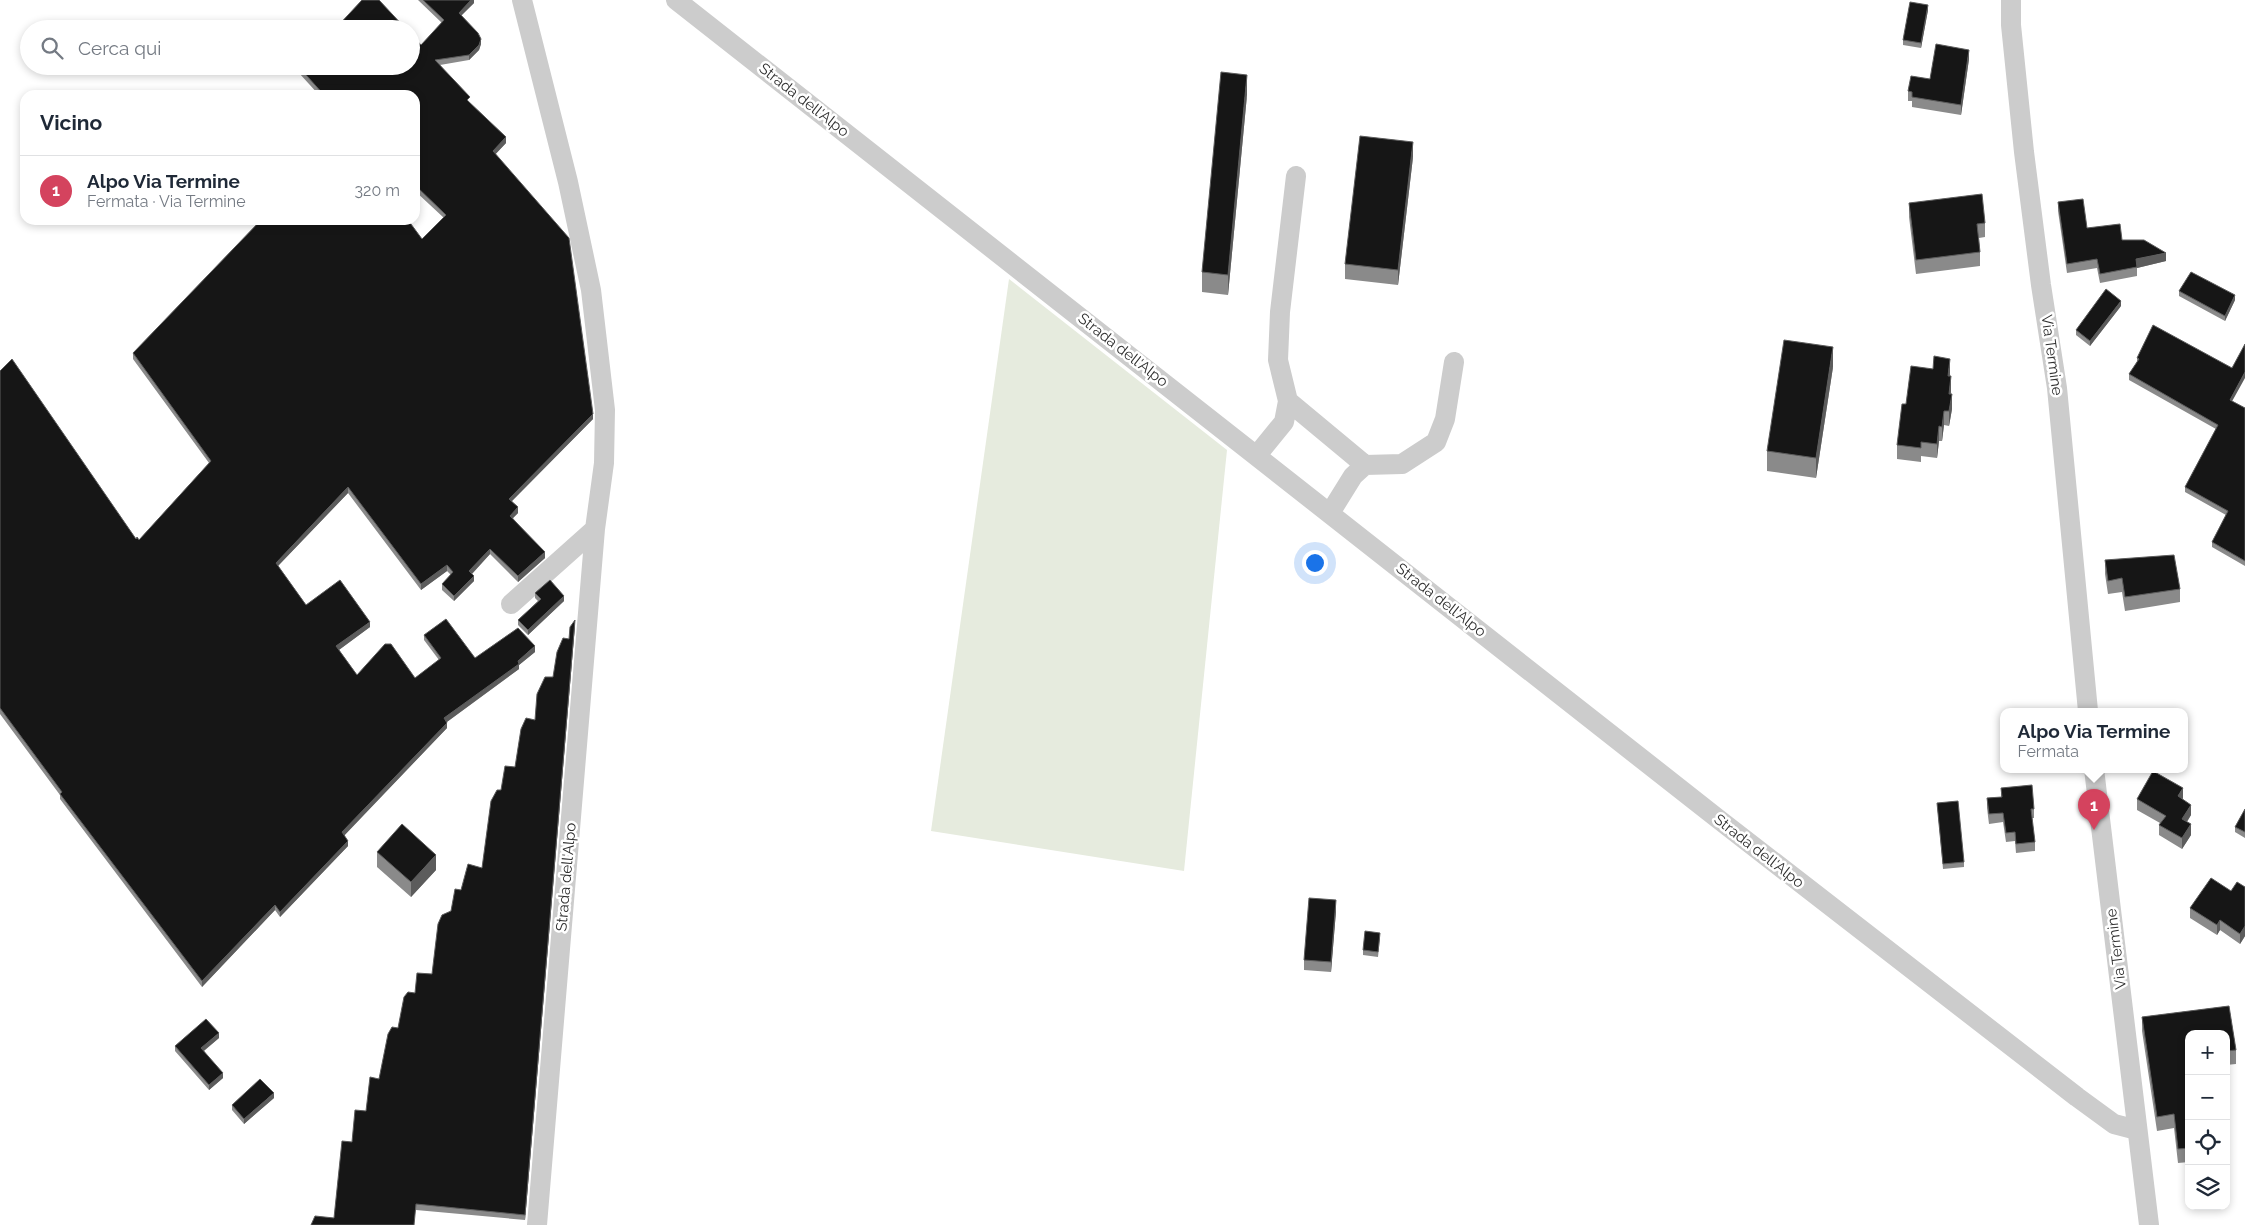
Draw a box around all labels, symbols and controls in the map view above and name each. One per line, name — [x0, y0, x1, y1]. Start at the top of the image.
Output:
search box — [20, 20, 420, 75]
icon: search — [38, 34, 66, 62]
text: Cerca qui — [78, 37, 161, 59]
street label: Strada dell'Alpo — [755, 59, 853, 141]
text: Vicino — [40, 110, 102, 135]
text: Alpo Via Termine — [87, 170, 240, 192]
text: 1 — [52, 181, 60, 200]
text: 320 m — [355, 181, 400, 200]
text: Fermata · Via Termine — [87, 192, 246, 211]
street label: Strada dell'Alpo — [1074, 309, 1172, 391]
street label: Via Termine — [2037, 314, 2067, 397]
your location — [1302, 550, 1328, 576]
street label: Strada dell'Alpo — [1392, 559, 1490, 641]
popup — [2000, 708, 2188, 773]
text: Alpo Via Termine — [2018, 720, 2170, 742]
text: Fermata — [2018, 742, 2079, 761]
pin: 1 — [2078, 789, 2110, 830]
street label: Strada dell'Alpo — [1710, 810, 1808, 892]
street label: Strada dell'Alpo — [552, 822, 580, 932]
street label: Via Termine — [2102, 907, 2130, 990]
map controls — [2185, 1030, 2230, 1210]
button: + — [2185, 1030, 2230, 1075]
button: − — [2185, 1075, 2230, 1120]
button: locate — [2185, 1120, 2230, 1165]
button: layers — [2185, 1165, 2230, 1210]

